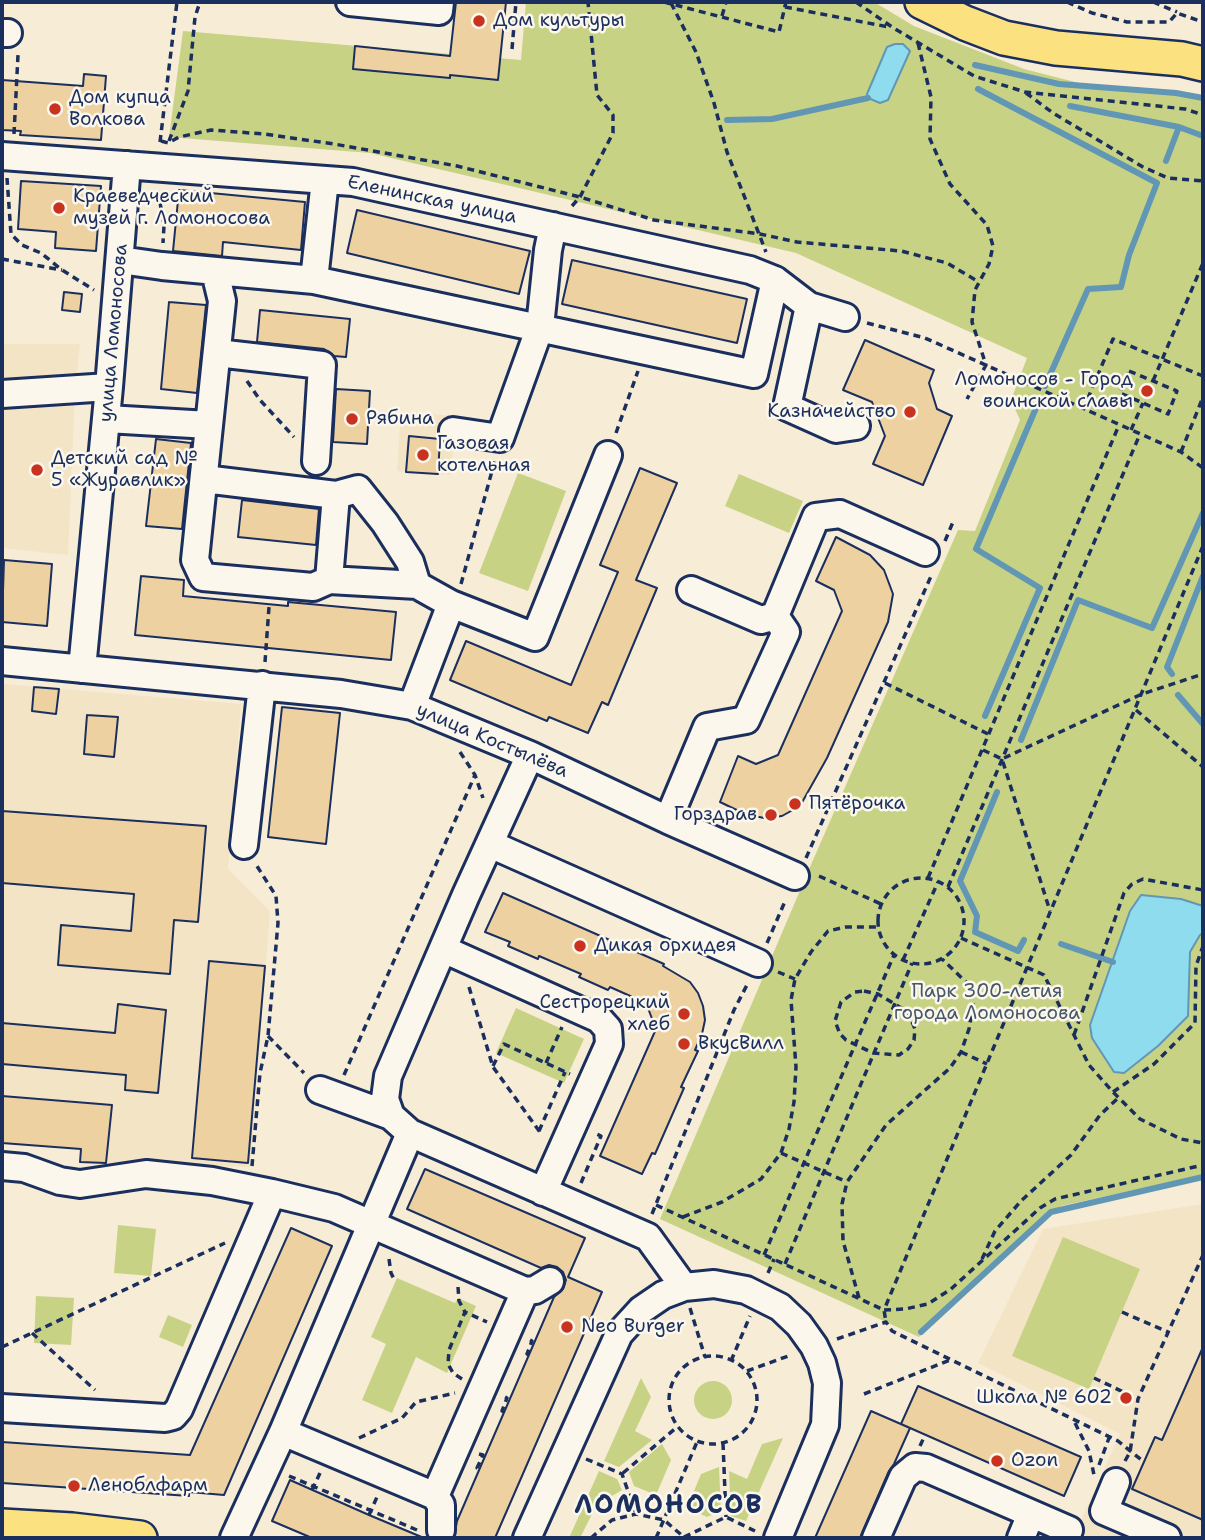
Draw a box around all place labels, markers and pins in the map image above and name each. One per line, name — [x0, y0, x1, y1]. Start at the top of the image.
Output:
place label: Дом культуры — [493, 10, 625, 32]
marker: Дом культуры — [471, 13, 487, 29]
place label: Дом купца Волкова — [69, 87, 171, 131]
marker: Дом купца Волкова — [47, 101, 63, 117]
place label: Краеведческий музей г. Ломоносова — [73, 186, 270, 230]
marker: Краеведческий музей г. Ломоносова — [51, 200, 67, 216]
place label: Ломоносов - Город воинской славы — [955, 369, 1133, 413]
marker: Ломоносов - Город воинской славы — [1139, 383, 1155, 399]
place label: Казначейство — [767, 401, 896, 423]
marker: Казначейство — [902, 404, 918, 420]
place label: Рябина — [366, 408, 434, 430]
marker: Рябина — [344, 411, 360, 427]
place label: Газовая котельная — [437, 433, 531, 477]
marker: Газовая котельная — [415, 447, 431, 463]
place label: Детский сад № 5 «Журавлик» — [51, 448, 198, 492]
marker: Детский сад № 5 «Журавлик» — [29, 462, 45, 478]
place label: Пятёрочка — [809, 793, 905, 815]
marker: Пятёрочка — [787, 796, 803, 812]
place label: Горздрав — [674, 804, 757, 826]
marker: Горздрав — [763, 807, 779, 823]
place label: Дикая орхидея — [594, 935, 737, 957]
marker: Дикая орхидея — [572, 938, 588, 954]
place label: Сестрорецкий хлеб — [540, 992, 670, 1036]
marker: Сестрорецкий хлеб — [676, 1006, 692, 1022]
place label: ВкусВилл — [698, 1033, 784, 1055]
marker: ВкусВилл — [676, 1036, 692, 1052]
place label: Neo Burger — [581, 1316, 685, 1338]
marker: Neo Burger — [559, 1319, 575, 1335]
place label: Школа № 602 — [976, 1387, 1112, 1409]
marker: Школа № 602 — [1118, 1390, 1134, 1406]
place label: Ozon — [1011, 1450, 1058, 1472]
marker: Ozon — [989, 1453, 1005, 1469]
place label: Леноблфарм — [88, 1475, 208, 1497]
marker: Леноблфарм — [66, 1478, 82, 1494]

